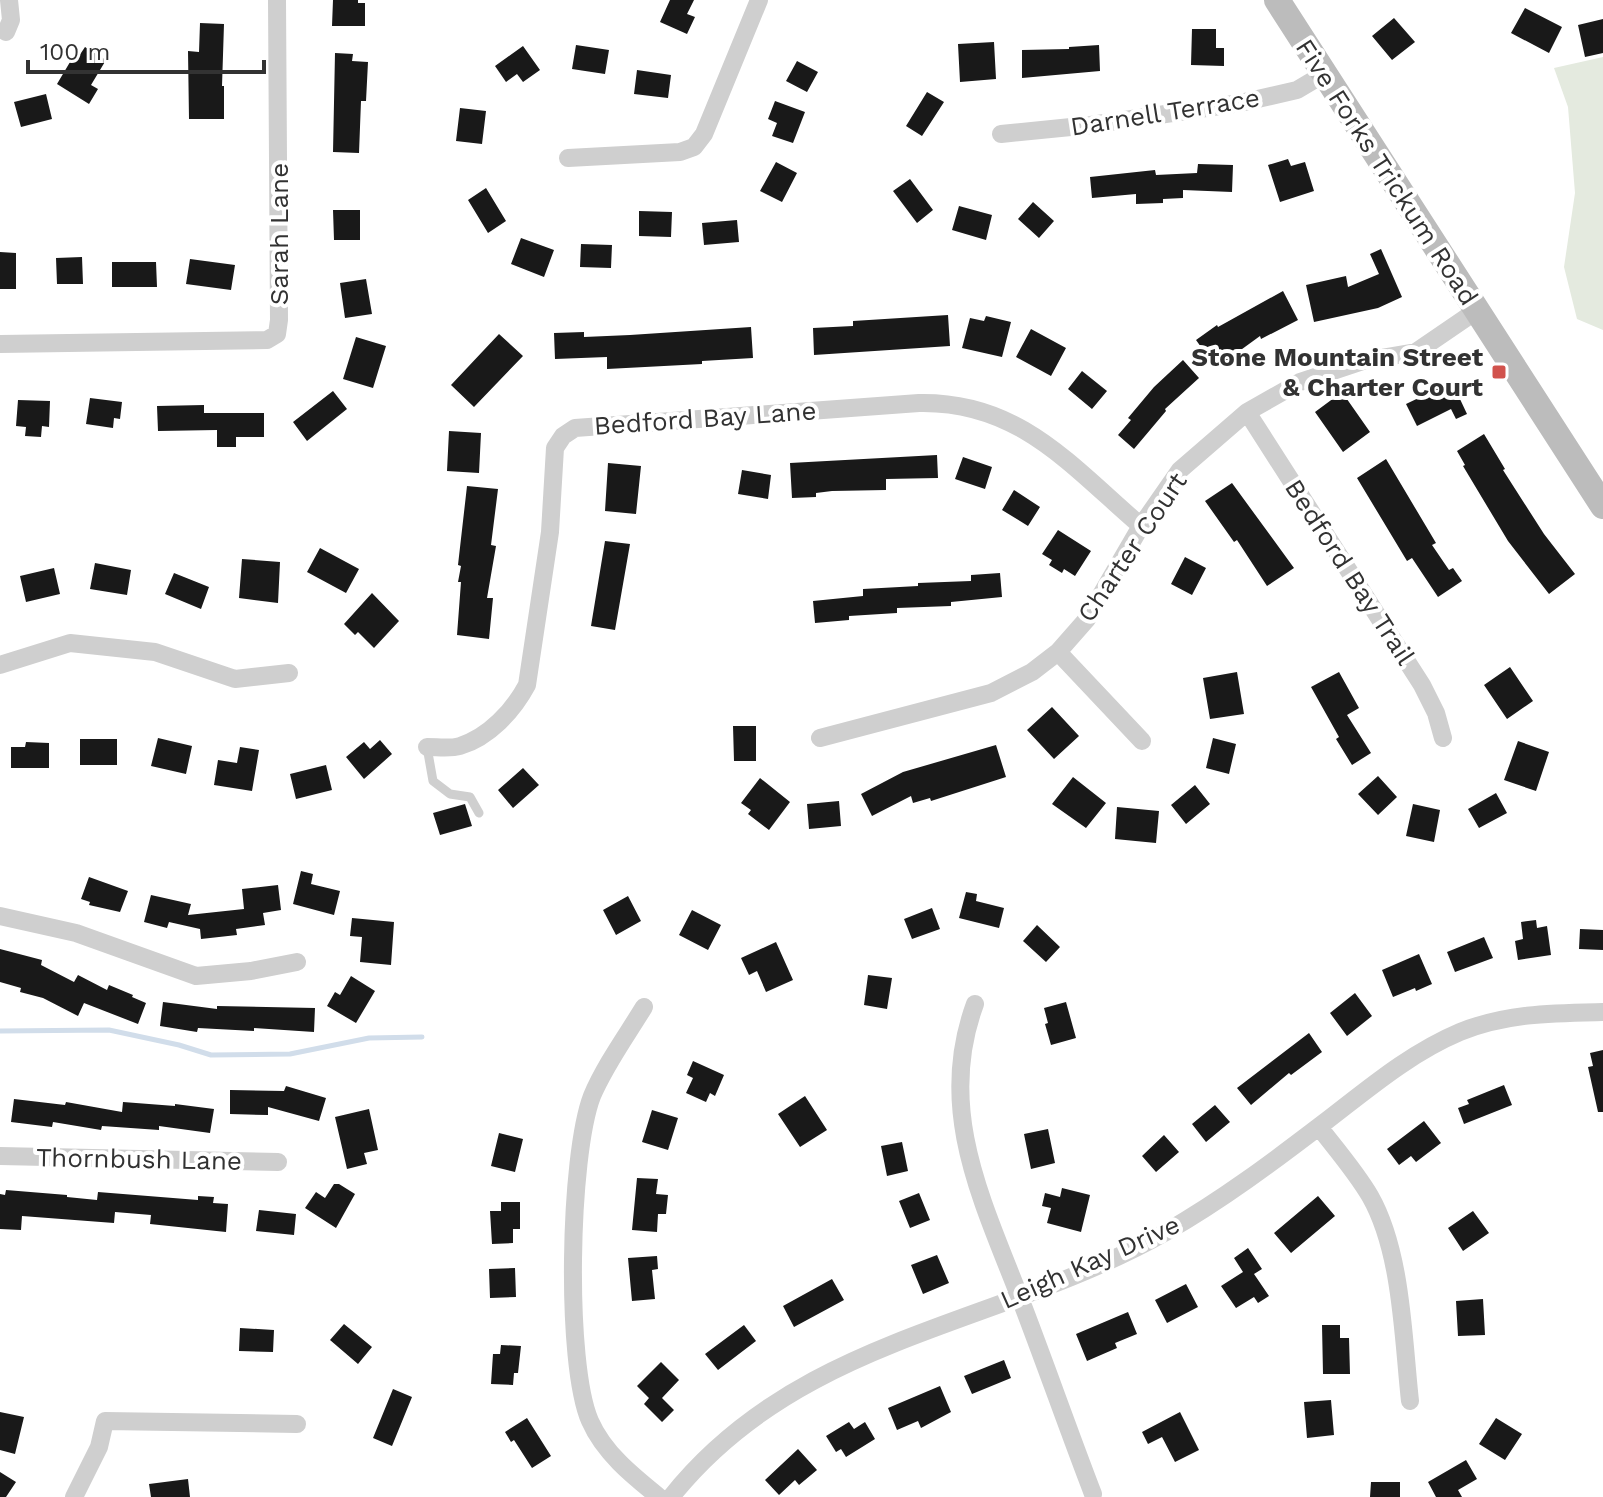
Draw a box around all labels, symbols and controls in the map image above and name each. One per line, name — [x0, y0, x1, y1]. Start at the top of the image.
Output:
scale bar — [28, 24, 264, 74]
street label: Five Forks Trickum Road — [1290, 33, 1484, 311]
text: 100 m — [40, 38, 110, 66]
street label: Darnell Terrace — [1068, 82, 1262, 142]
street label: Sarah Lane — [264, 163, 294, 305]
place label: Stone Mountain Street & Charter Court — [1191, 342, 1484, 402]
marker: Stone Mountain Street & Charter Court — [1490, 363, 1508, 381]
street label: Bedford Bay Lane — [593, 395, 817, 441]
street label: Charter Court — [1071, 467, 1193, 627]
street label: Bedford Bay Trail — [1279, 474, 1421, 670]
street label: Thornbush Lane — [36, 1142, 242, 1176]
street label: Leigh Kay Drive — [996, 1209, 1184, 1315]

